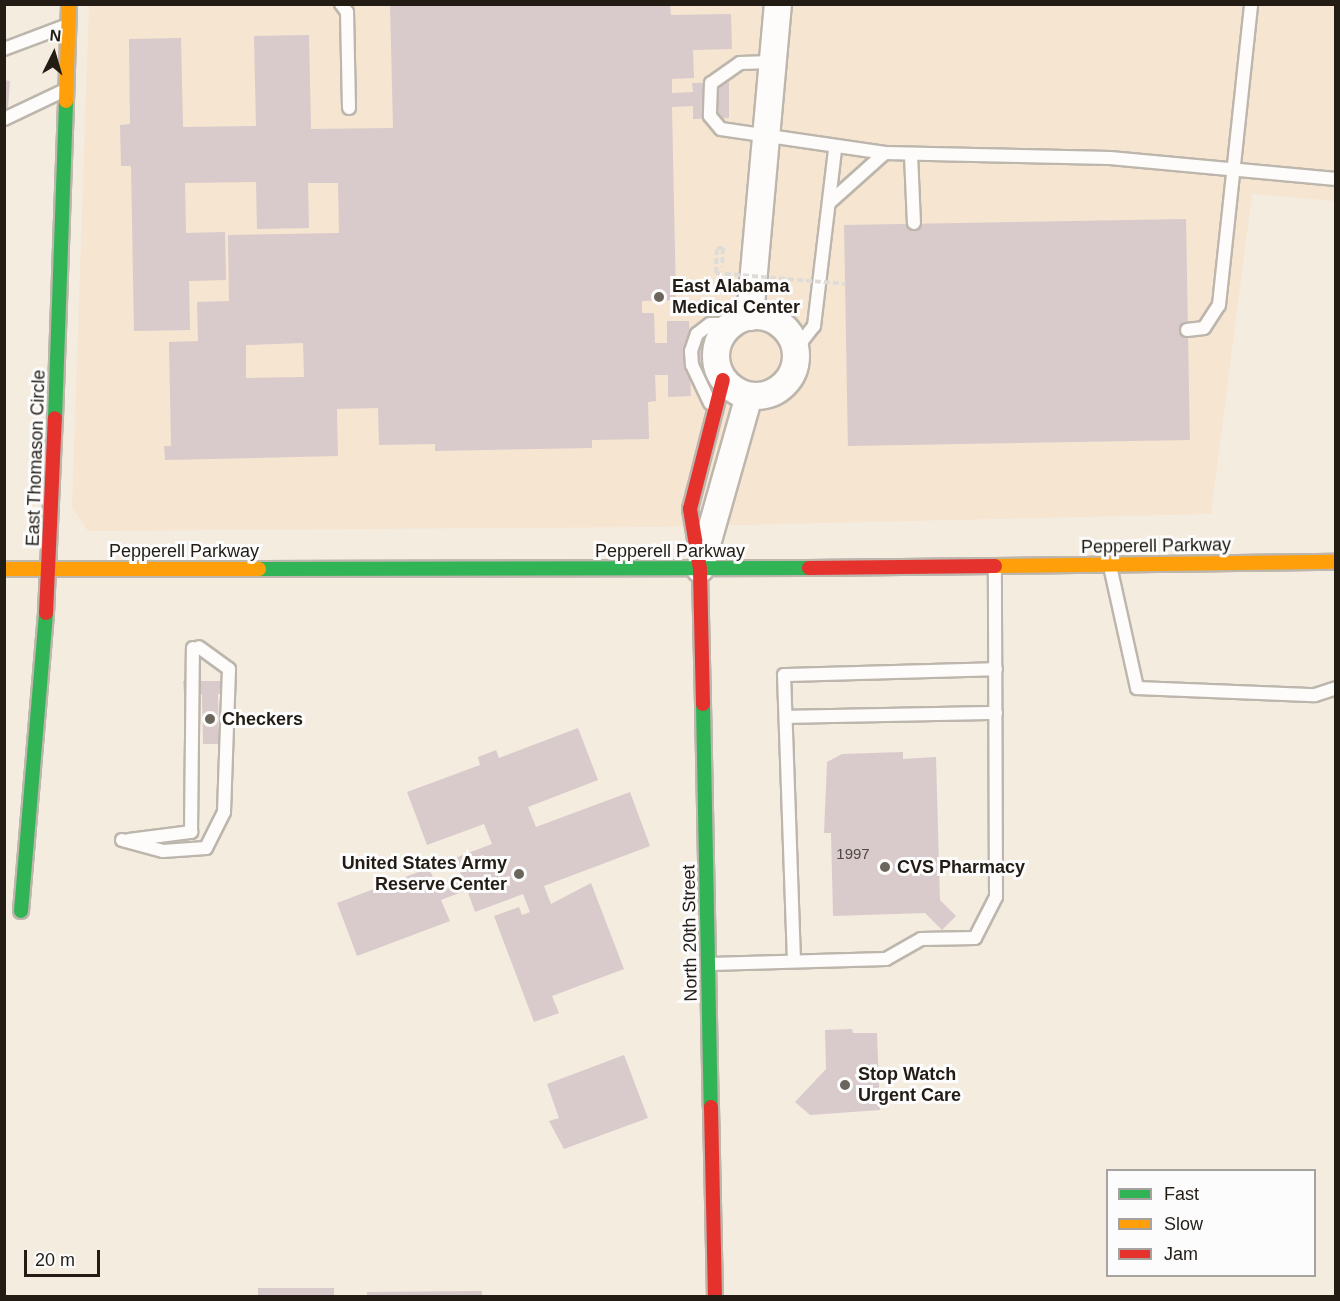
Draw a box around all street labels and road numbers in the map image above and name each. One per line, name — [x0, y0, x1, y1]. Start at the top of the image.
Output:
street label: East Thomason Circle — [22, 369, 50, 547]
street label: Pepperell Parkway — [1081, 534, 1231, 558]
street label: Pepperell Parkway — [109, 540, 259, 562]
street label: Pepperell Parkway — [595, 540, 745, 562]
street label: North 20th Street — [678, 864, 702, 1002]

